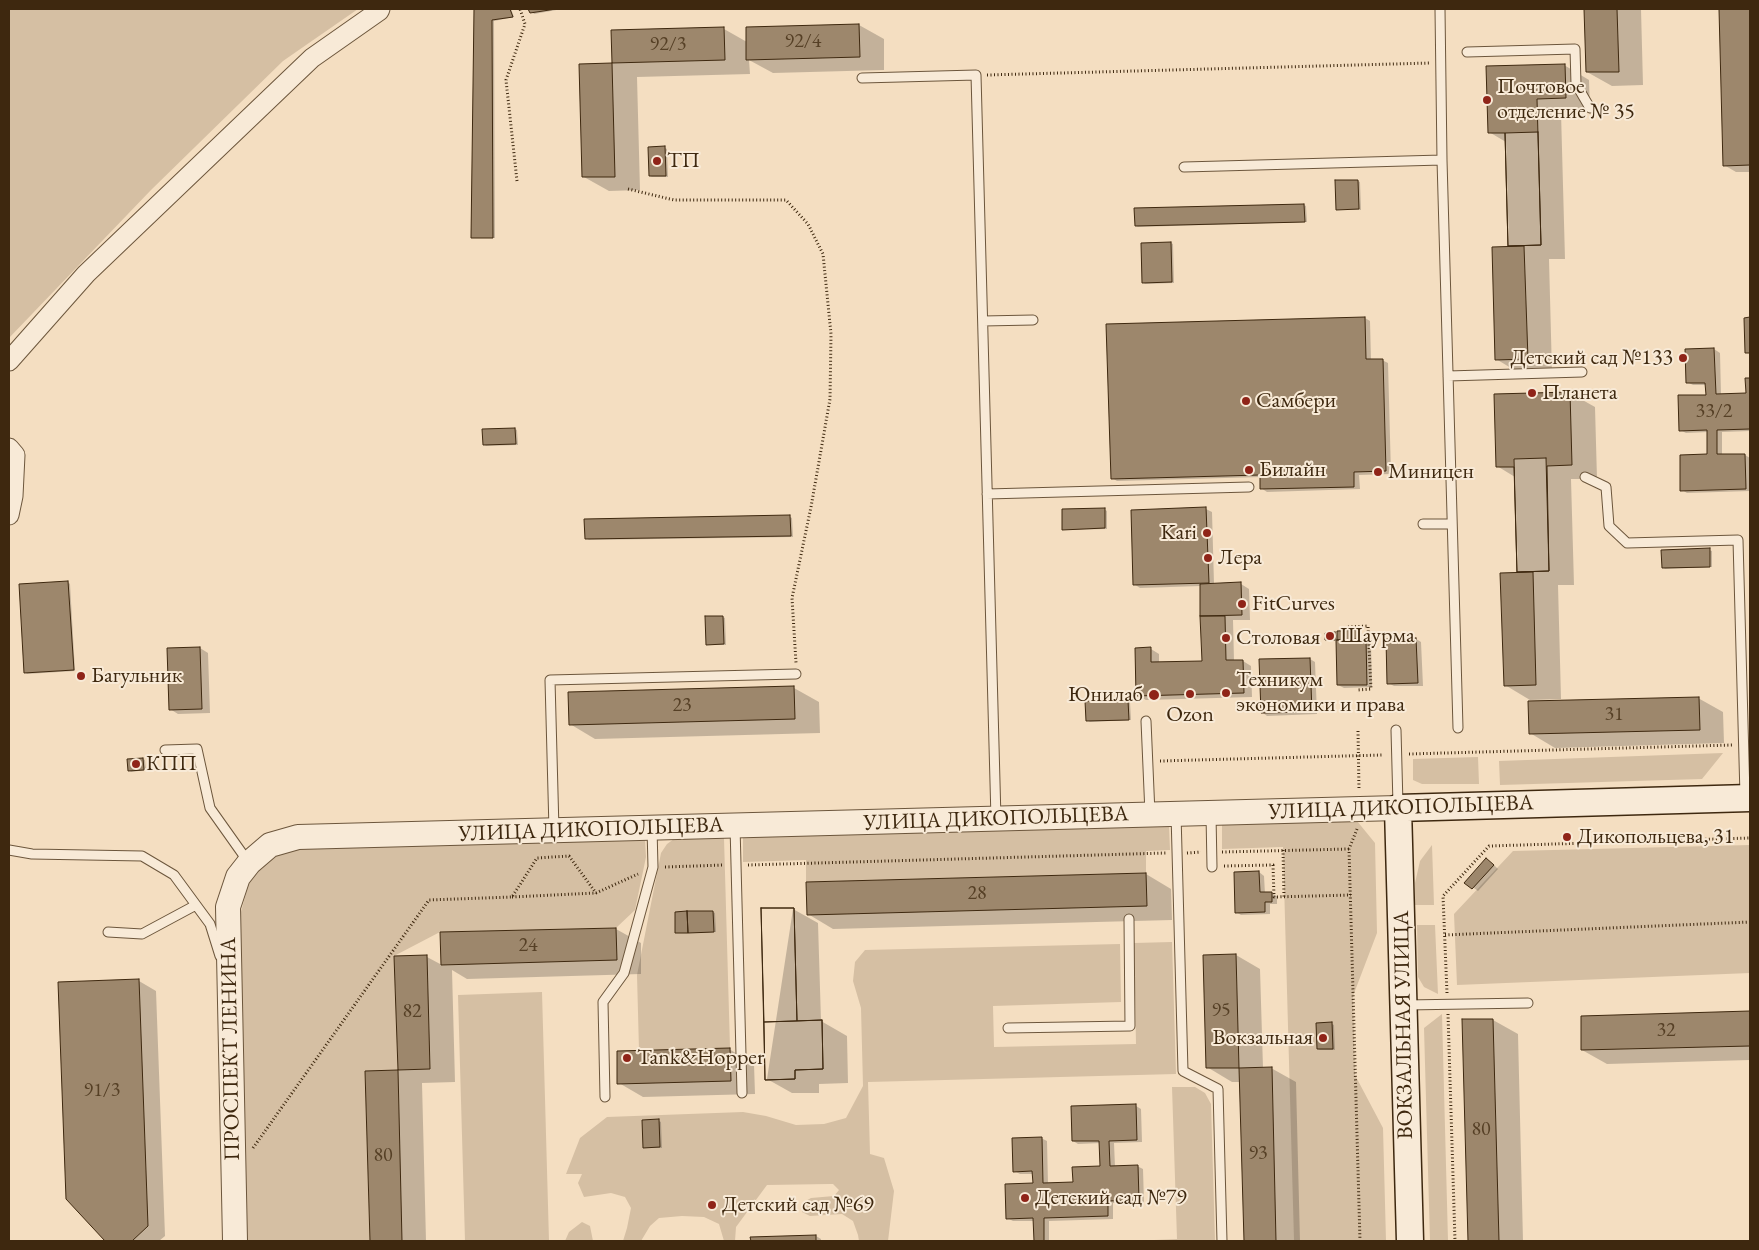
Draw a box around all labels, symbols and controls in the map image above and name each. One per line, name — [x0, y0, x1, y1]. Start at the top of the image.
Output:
house number: 92/4 — [785, 30, 821, 54]
house number: 92/3 — [650, 33, 686, 57]
place label: Почтовое отделение № 35 — [1497, 74, 1635, 125]
marker: Почтовое отделение № 35 — [1481, 94, 1493, 106]
place label: ТП — [667, 148, 700, 174]
marker: ТП — [651, 155, 663, 167]
place label: Детский сад №133 — [1511, 345, 1673, 371]
marker: Детский сад №133 — [1677, 352, 1689, 364]
place label: Планета — [1542, 380, 1617, 406]
marker: Планета — [1526, 387, 1538, 399]
place label: Самбери — [1256, 388, 1336, 414]
marker: Самбери — [1240, 395, 1252, 407]
house number: 33/2 — [1696, 400, 1732, 424]
place label: Билайн — [1259, 457, 1326, 483]
place label: Миницен — [1388, 459, 1474, 485]
marker: Билайн — [1243, 464, 1255, 476]
marker: Миницен — [1372, 466, 1384, 478]
place label: Kari — [1161, 520, 1197, 546]
marker: Kari — [1201, 527, 1213, 539]
place label: Лера — [1218, 545, 1262, 571]
marker: Лера — [1202, 552, 1214, 564]
place label: FitCurves — [1252, 591, 1335, 617]
marker: FitCurves — [1236, 598, 1248, 610]
place label: Шаурма — [1340, 623, 1415, 649]
place label: Столовая — [1236, 625, 1320, 651]
marker: Шаурма — [1324, 630, 1336, 642]
marker: Столовая — [1220, 632, 1232, 644]
place label: Багульник — [91, 663, 182, 689]
place label: Техникум экономики и права — [1236, 667, 1405, 718]
marker: Багульник — [75, 670, 87, 682]
place label: Юнилаб — [1068, 682, 1143, 708]
marker: Техникум экономики и права — [1220, 687, 1232, 699]
marker: Юнилаб — [1147, 688, 1161, 702]
marker: Ozon — [1184, 688, 1196, 700]
house number: 23 — [672, 694, 692, 718]
place label: Ozon — [1166, 702, 1214, 728]
house number: 31 — [1604, 703, 1624, 727]
place label: КПП — [146, 751, 197, 777]
marker: КПП — [130, 758, 142, 770]
street label: УЛИЦА ДИКОПОЛЬЦЕВА — [1268, 790, 1534, 826]
street label: УЛИЦА ДИКОПОЛЬЦЕВА — [863, 801, 1129, 837]
street label: УЛИЦА ДИКОПОЛЬЦЕВА — [458, 812, 724, 848]
place label: Дикопольцева, 31 — [1577, 824, 1734, 850]
marker: Дикопольцева, 31 — [1561, 831, 1573, 843]
house number: 28 — [967, 882, 987, 906]
street label: ВОКЗАЛЬНАЯ УЛИЦА — [1389, 910, 1419, 1140]
house number: 24 — [518, 934, 538, 958]
street label: ПРОСПЕКТ ЛЕНИНА — [216, 937, 246, 1161]
house number: 95 — [1211, 999, 1231, 1023]
house number: 82 — [402, 1000, 422, 1024]
house number: 32 — [1656, 1019, 1676, 1043]
place label: Вокзальная — [1213, 1025, 1313, 1051]
marker: Вокзальная — [1317, 1032, 1329, 1044]
place label: Tank&Hopper — [637, 1045, 764, 1071]
marker: Tank&Hopper — [621, 1052, 633, 1064]
house number: 91/3 — [84, 1079, 120, 1103]
house number: 80 — [1471, 1118, 1491, 1142]
house number: 93 — [1248, 1142, 1268, 1166]
house number: 80 — [373, 1144, 393, 1168]
place label: Детский сад №79 — [1035, 1185, 1187, 1211]
place label: Детский сад №69 — [722, 1192, 874, 1218]
marker: Детский сад №79 — [1019, 1192, 1031, 1204]
marker: Детский сад №69 — [706, 1199, 718, 1211]

